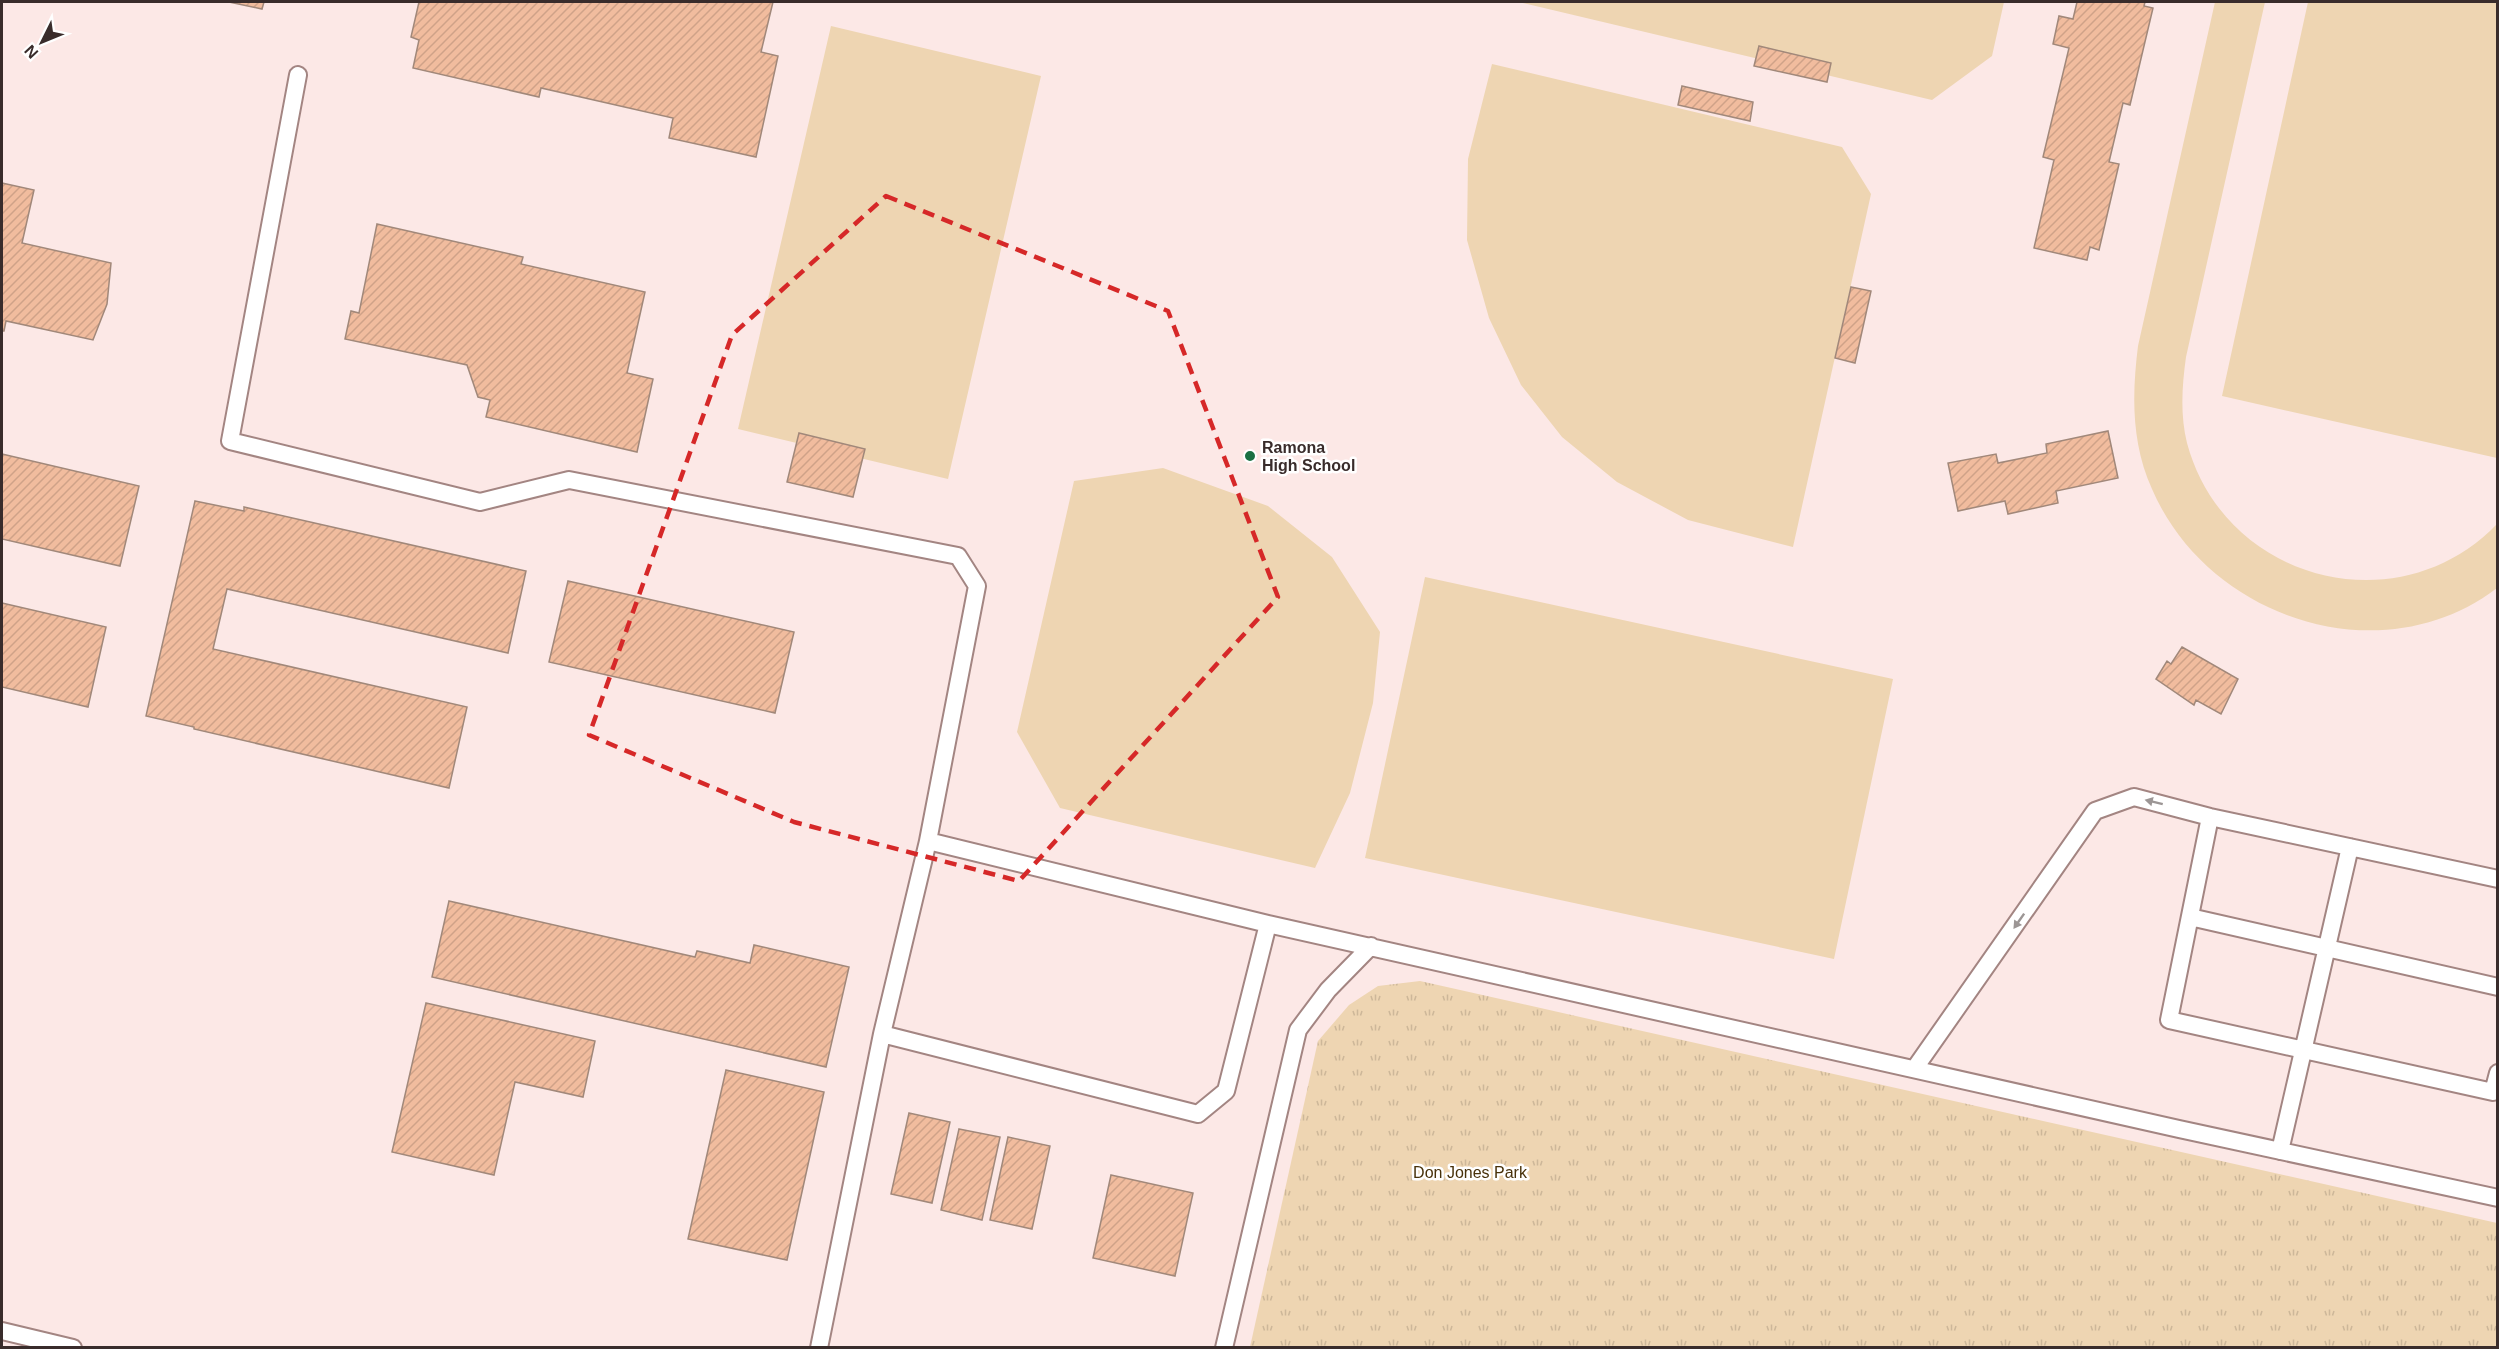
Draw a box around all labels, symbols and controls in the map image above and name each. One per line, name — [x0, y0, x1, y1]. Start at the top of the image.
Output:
north arrow — [12, 12, 72, 72]
text: N — [21, 42, 42, 62]
place label: Ramona High School — [1262, 439, 1355, 474]
marker: Ramona High School — [1243, 449, 1257, 463]
one-way arrow — [2144, 797, 2163, 807]
one-way arrow — [2013, 913, 2025, 928]
park label: Don Jones Park — [1413, 1164, 1528, 1181]

